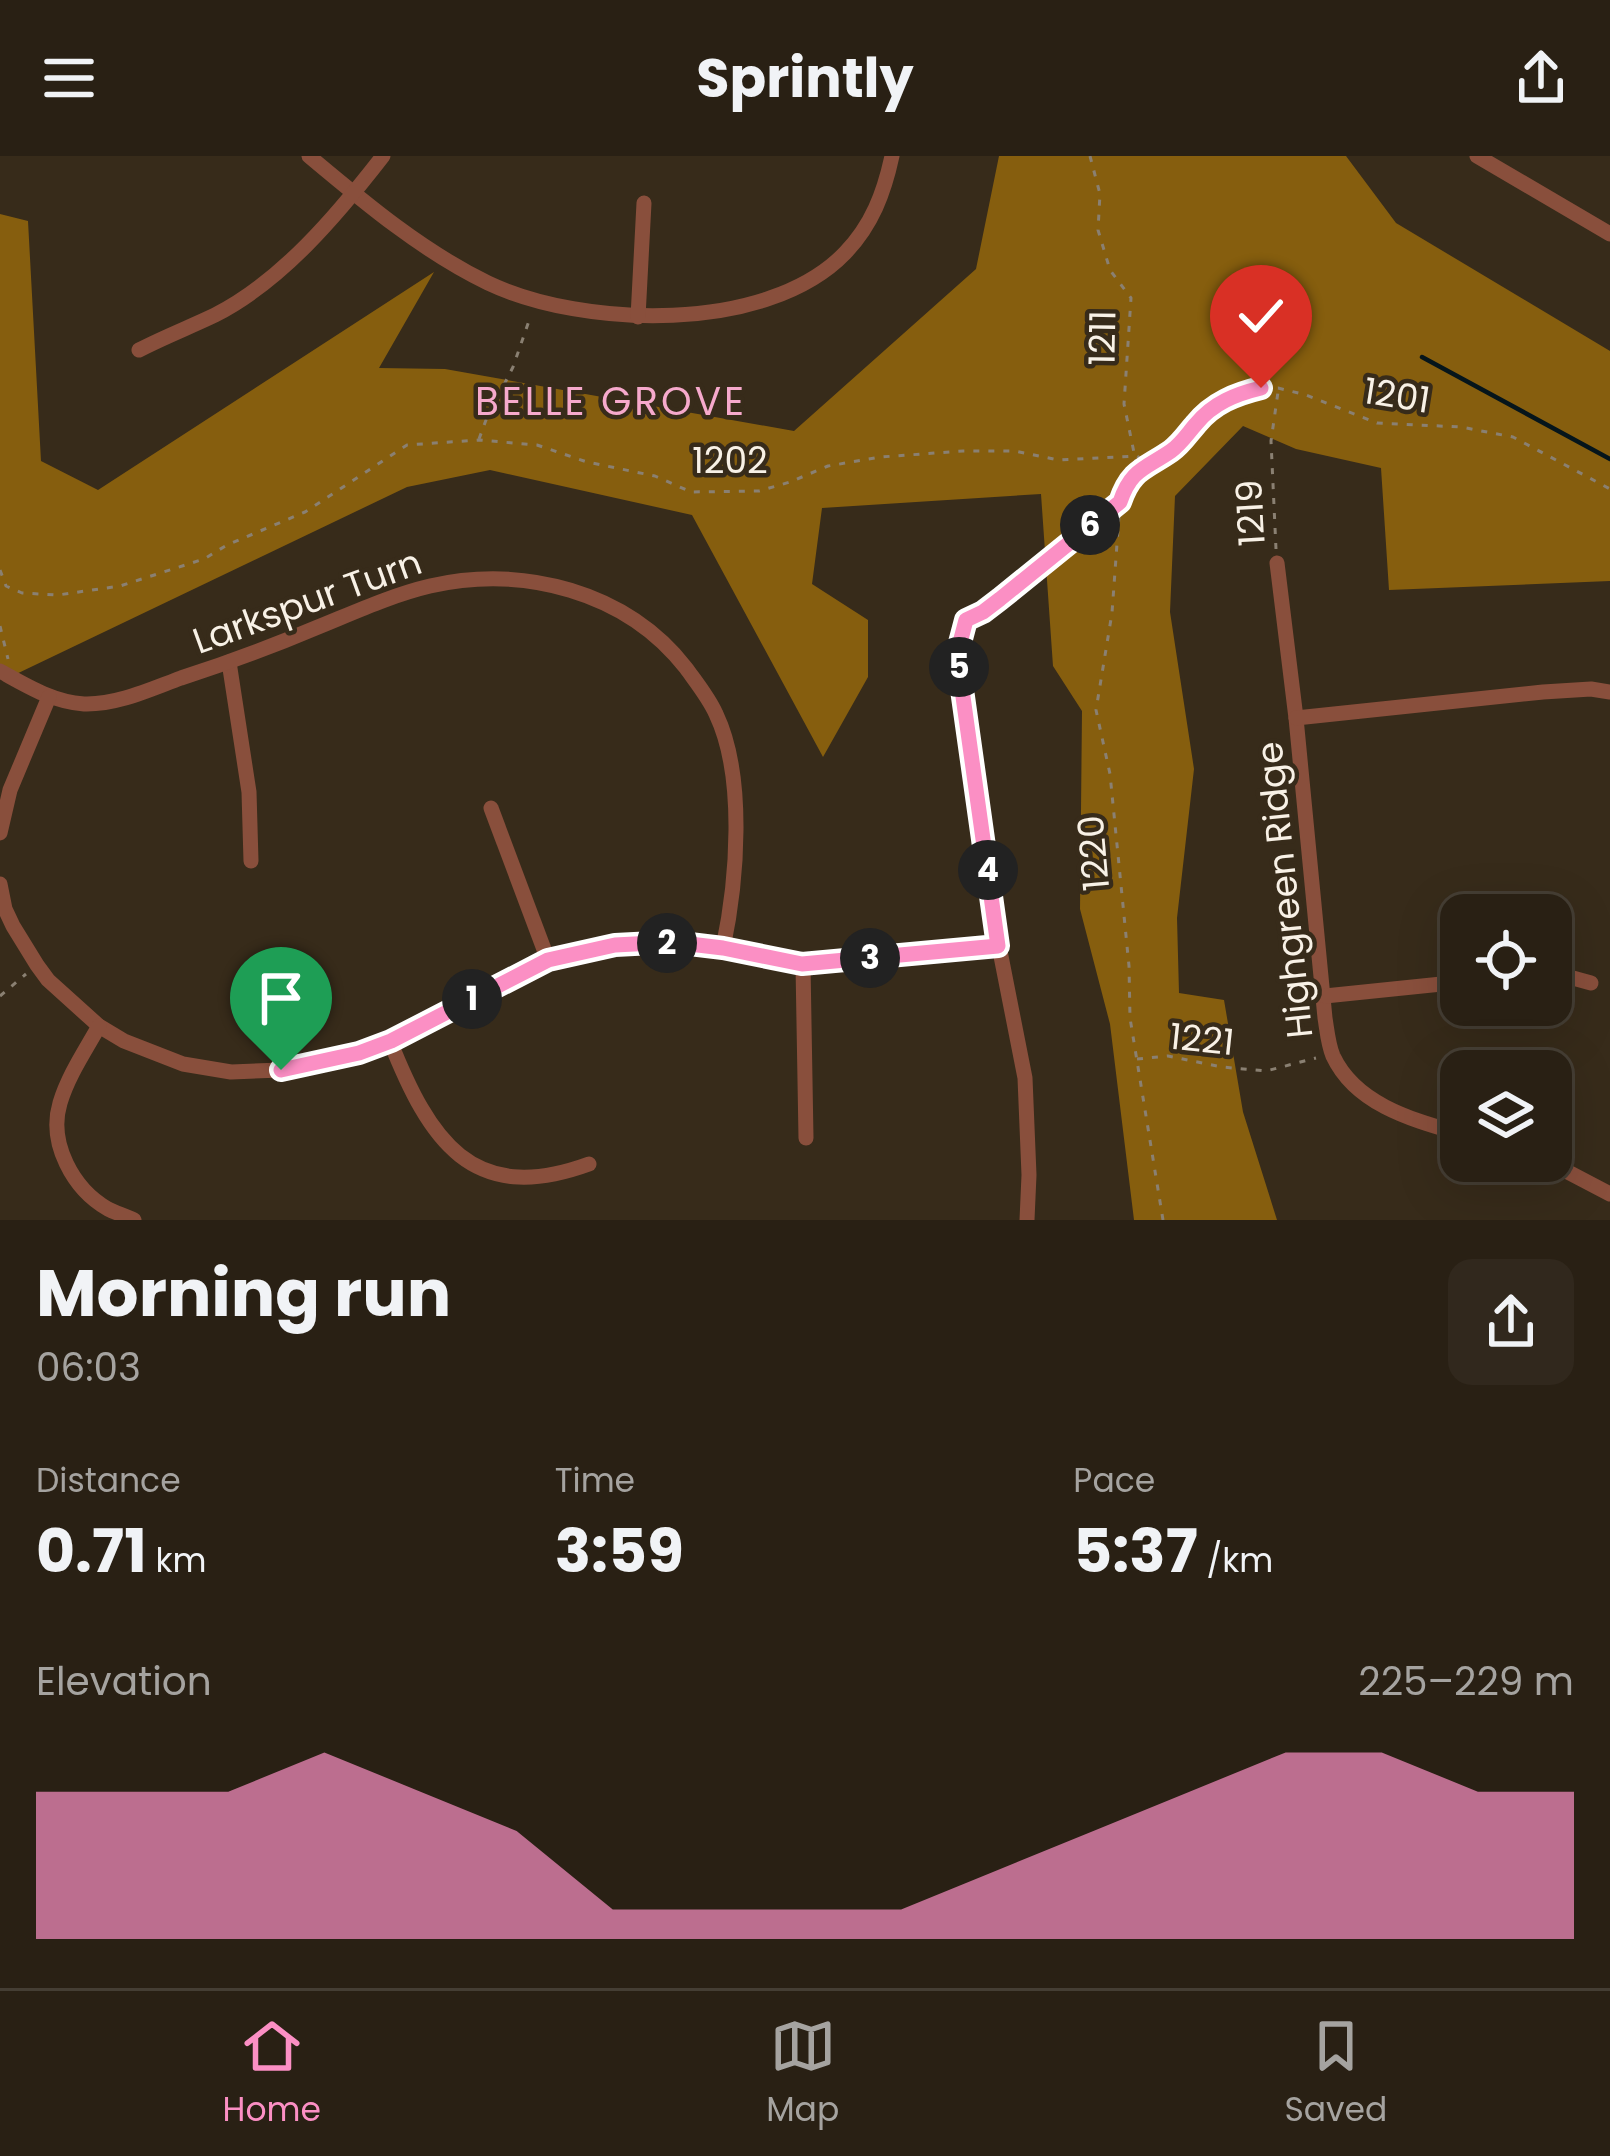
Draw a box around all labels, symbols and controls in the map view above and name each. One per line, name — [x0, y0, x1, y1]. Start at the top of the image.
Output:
text: Sprintly — [696, 40, 914, 116]
icon: menu — [36, 45, 102, 111]
icon: share — [1508, 45, 1574, 111]
pin — [1210, 265, 1312, 388]
icon: check — [1228, 283, 1294, 349]
street label: 1211 — [1077, 310, 1128, 366]
street label: 1201 — [1360, 365, 1434, 426]
district label: BELLE GROVE — [475, 374, 747, 429]
street label: 1202 — [692, 435, 768, 486]
street label: 1219 — [1223, 478, 1278, 547]
pin: 6 — [1060, 495, 1120, 555]
text: 6 — [1079, 501, 1101, 548]
street label: Larkspur Turn — [186, 536, 429, 666]
pin: 5 — [929, 637, 989, 697]
text: 5 — [948, 643, 970, 690]
street label: Highgreen Ridge — [1244, 739, 1325, 1041]
street label: 1220 — [1065, 813, 1122, 893]
pin: 4 — [958, 840, 1018, 900]
text: 4 — [977, 846, 999, 893]
map controls — [1440, 894, 1572, 1182]
button: locate — [1440, 894, 1572, 1026]
pin: 2 — [637, 913, 697, 973]
text: 2 — [658, 919, 676, 966]
pin: 3 — [840, 928, 900, 988]
text: 3 — [860, 934, 880, 981]
pin — [230, 947, 332, 1070]
icon: arrive — [248, 965, 314, 1031]
pin: 1 — [442, 969, 502, 1029]
text: 1 — [466, 975, 478, 1022]
street label: 1221 — [1167, 1011, 1237, 1068]
button: layers — [1440, 1050, 1572, 1182]
text: Morning run — [36, 1247, 451, 1339]
button: share — [1448, 1259, 1574, 1385]
text: 06:03 — [36, 1340, 141, 1395]
text: Distance — [36, 1457, 181, 1504]
text: Time — [555, 1457, 635, 1504]
text: Pace — [1073, 1457, 1155, 1504]
text: 0.71 — [36, 1509, 147, 1593]
text: 3:59 — [555, 1509, 684, 1593]
text: 5:37 — [1073, 1509, 1198, 1593]
text: km — [147, 1537, 207, 1584]
text: /km — [1198, 1537, 1273, 1584]
text: Elevation — [36, 1654, 212, 1709]
text: 225–229 m — [1358, 1654, 1574, 1709]
tab: Home — [223, 2013, 321, 2135]
tab: Map — [766, 2013, 839, 2135]
tab: Saved — [1284, 2013, 1387, 2135]

